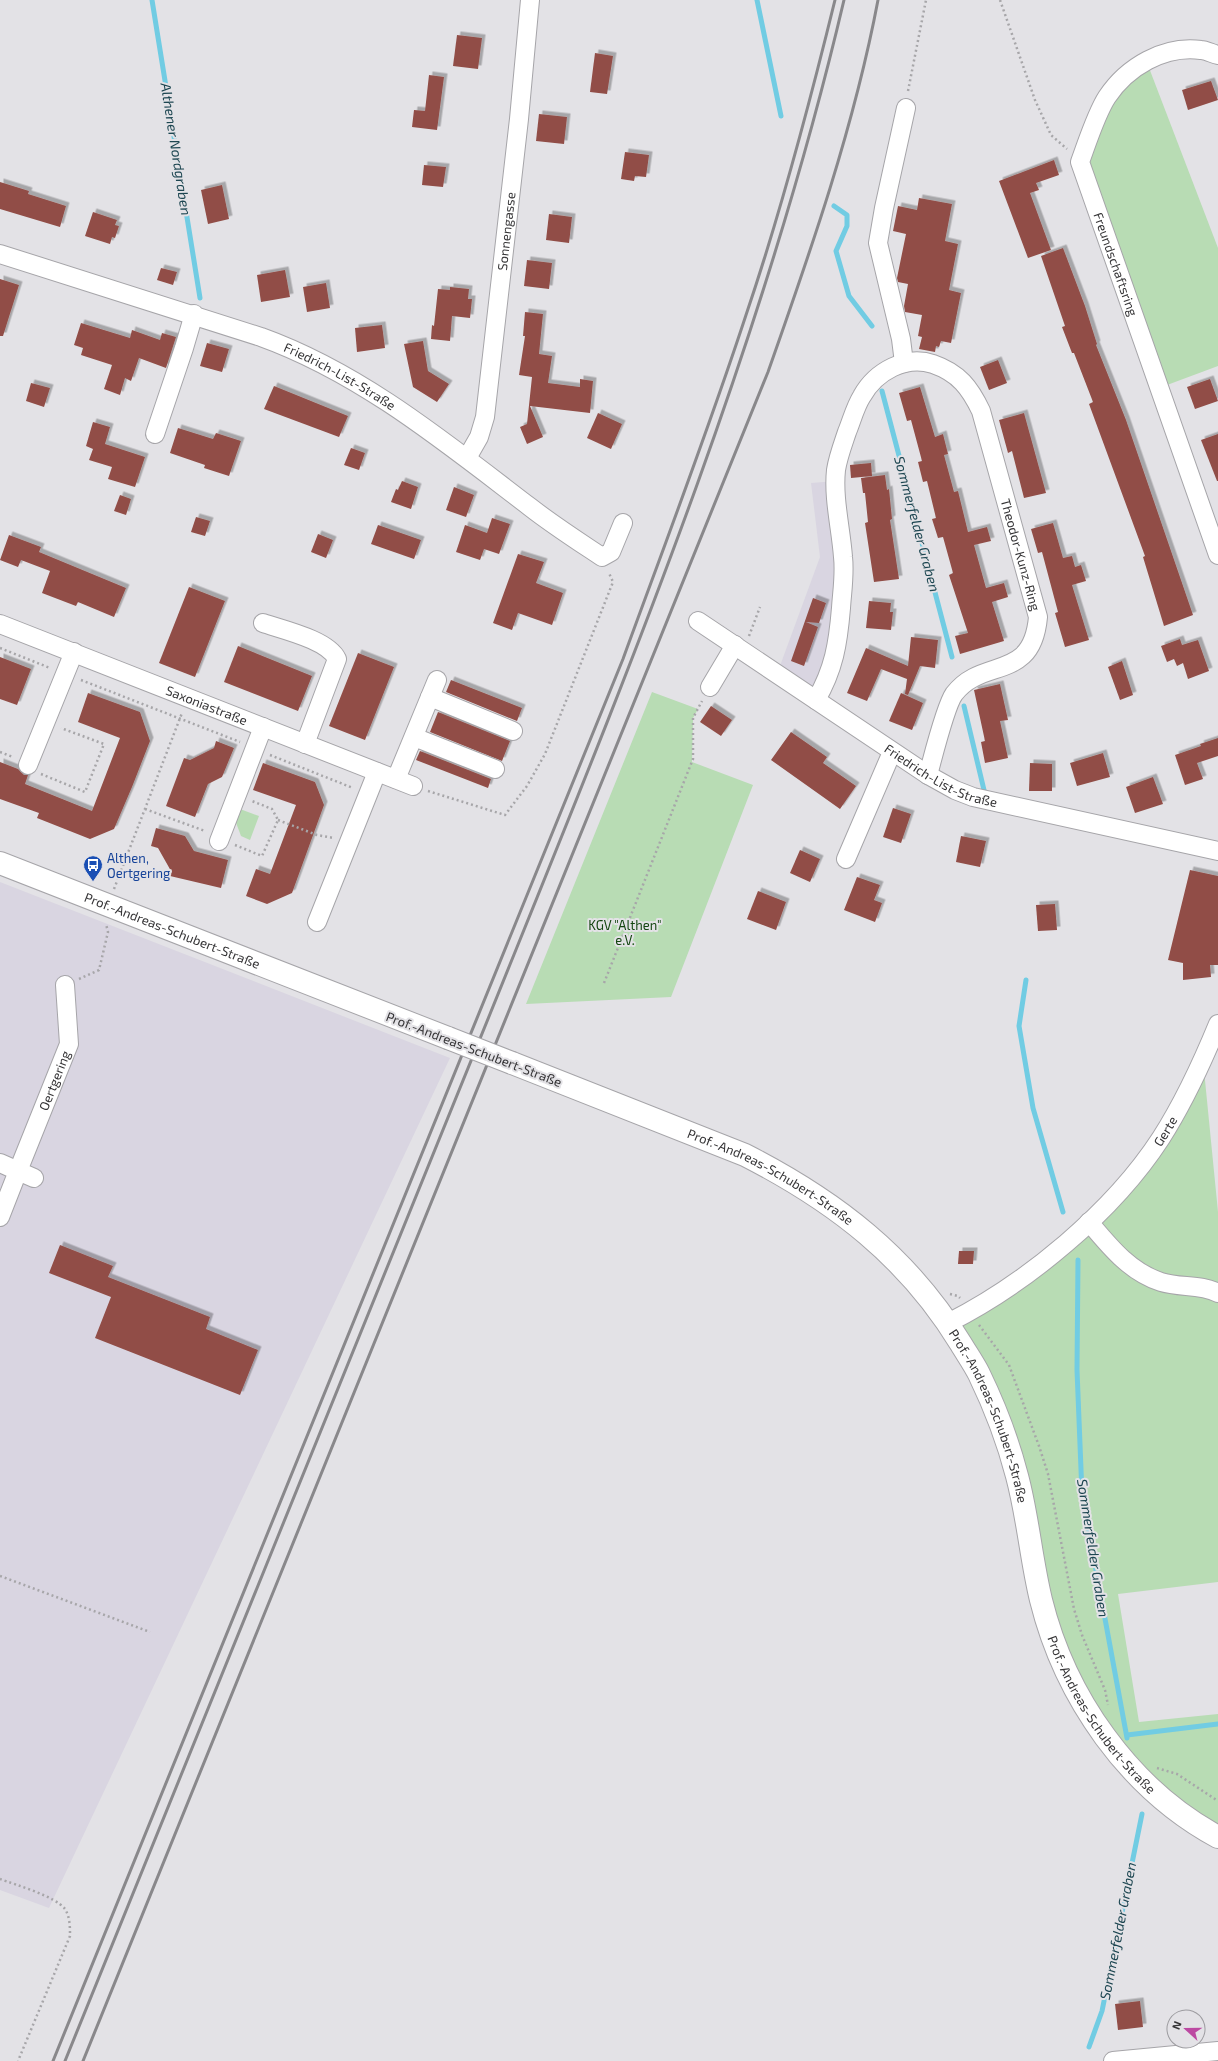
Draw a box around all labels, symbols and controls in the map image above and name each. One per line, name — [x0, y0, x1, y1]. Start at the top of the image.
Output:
water label: Althener Nordgraben — [157, 80, 195, 216]
street label: Sonnengasse — [494, 191, 519, 271]
street label: Freundschaftsring — [1090, 210, 1141, 318]
street label: Friedrich-List-Straße — [282, 339, 399, 413]
water label: Sommerfelder Graben — [891, 454, 944, 594]
street label: Theodor-Kunz-Ring — [998, 497, 1044, 613]
street label: Saxoniastraße — [164, 682, 250, 728]
street label: Friedrich-List-Straße — [882, 740, 999, 810]
place label: Althen, Oertgering — [107, 850, 170, 881]
bus stop icon: Althen, Oertgering — [82, 854, 104, 882]
street label: Prof.-Andreas-Schubert-Straße — [82, 889, 262, 972]
park label: KGV "Althen" e.V. — [588, 917, 662, 948]
street label: Prof.-Andreas-Schubert-Straße — [384, 1008, 564, 1090]
street label: Oertgering — [35, 1048, 74, 1113]
street label: Gerte — [1150, 1113, 1180, 1149]
street label: Prof.-Andreas-Schubert-Straße — [685, 1125, 857, 1228]
street label: Prof.-Andreas-Schubert-Straße — [946, 1326, 1031, 1504]
water label: Sommerfelder Graben — [1074, 1478, 1113, 1618]
street label: Prof.-Andreas-Schubert-Straße — [1044, 1633, 1159, 1797]
water label: Sommerfelder Graben — [1096, 1861, 1139, 2001]
north arrow — [1166, 2009, 1206, 2049]
text: N — [1169, 2019, 1184, 2031]

